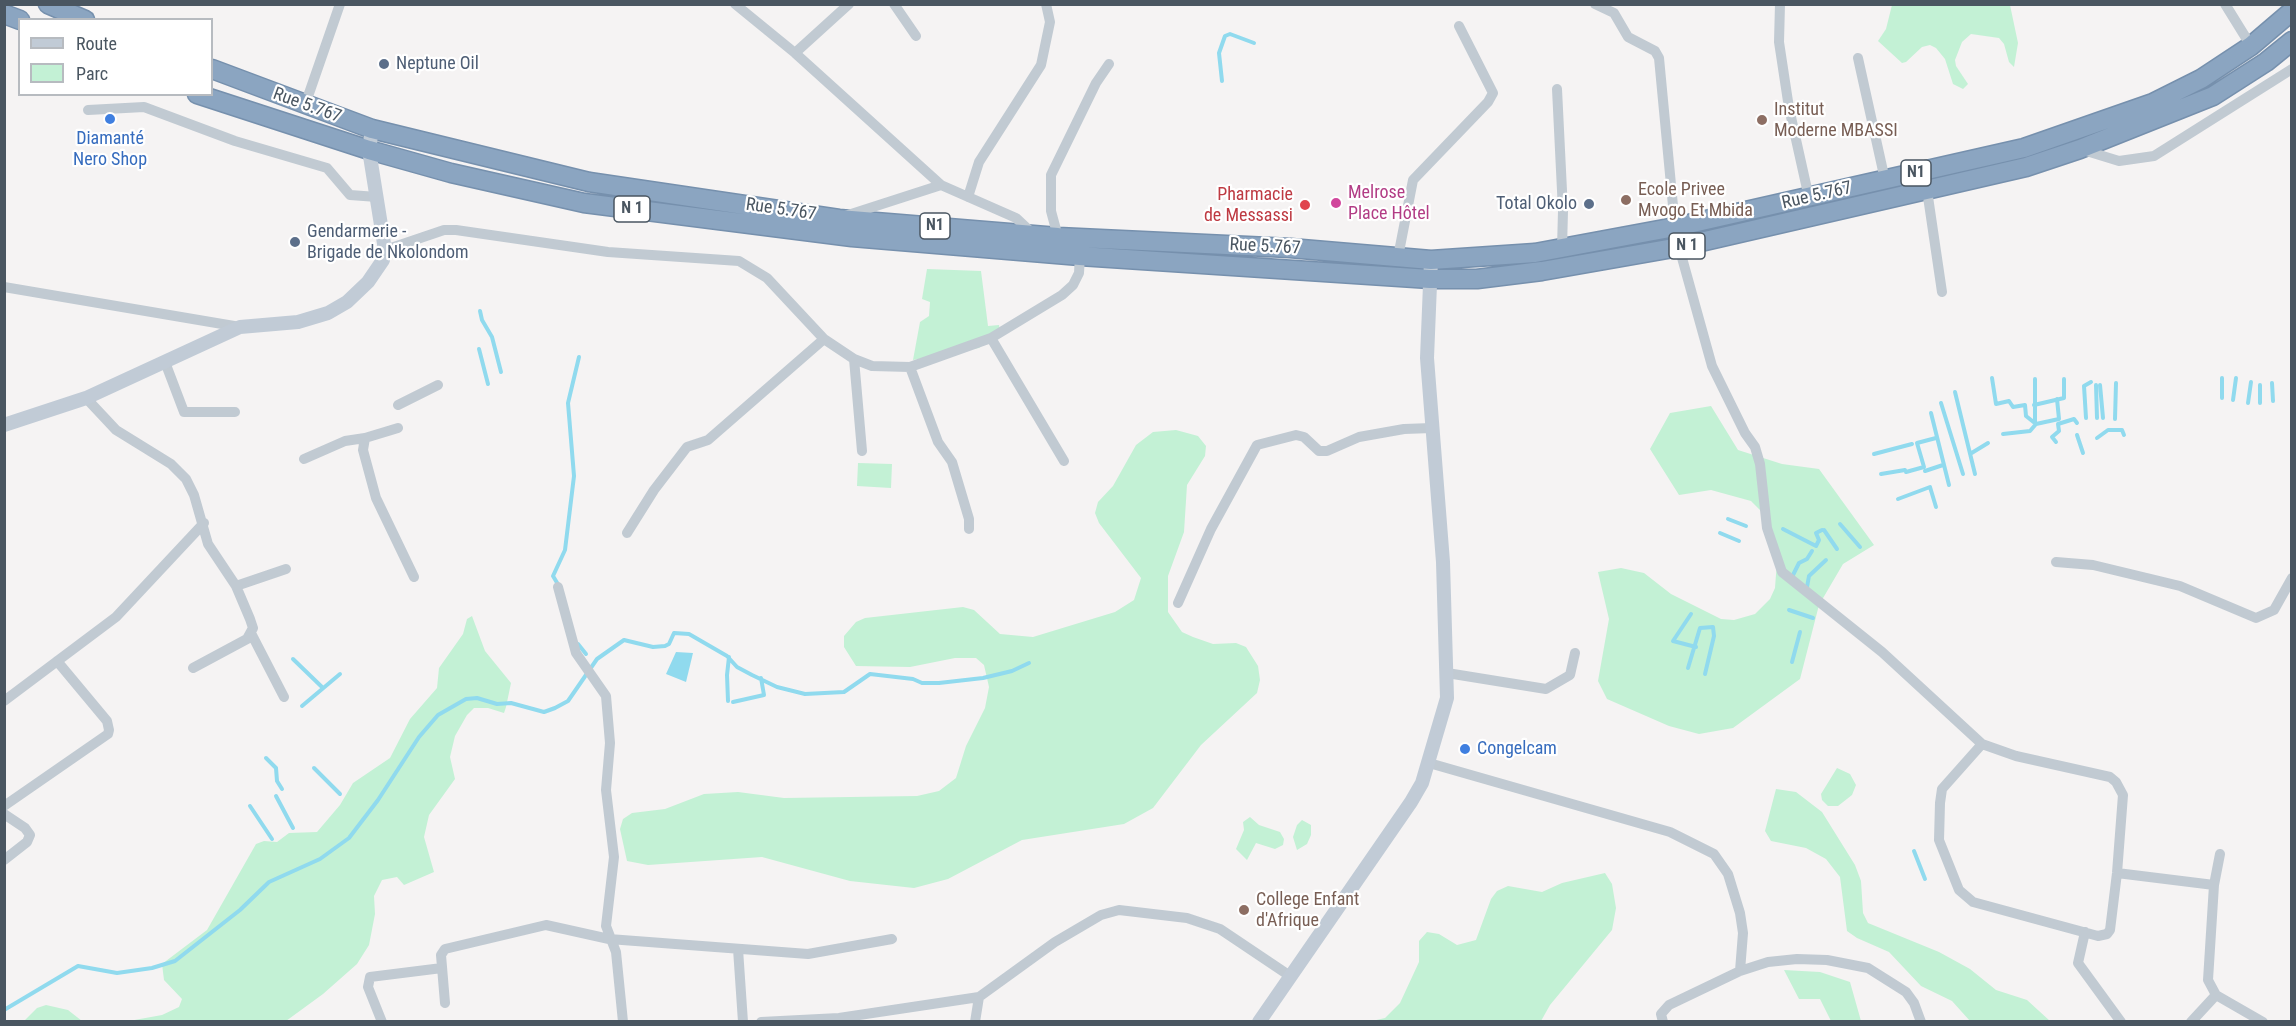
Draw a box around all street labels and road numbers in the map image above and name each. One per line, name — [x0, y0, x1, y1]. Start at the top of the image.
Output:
street label: Rue 5.767 — [270, 84, 344, 128]
road number: N1 — [1901, 160, 1931, 186]
street label: Rue 5.767 — [1780, 177, 1854, 215]
street label: Rue 5.767 — [744, 194, 818, 226]
road number: N 1 — [614, 196, 650, 222]
road number: N1 — [920, 213, 950, 239]
road number: N 1 — [1669, 233, 1705, 259]
street label: Rue 5.767 — [1229, 234, 1301, 260]

